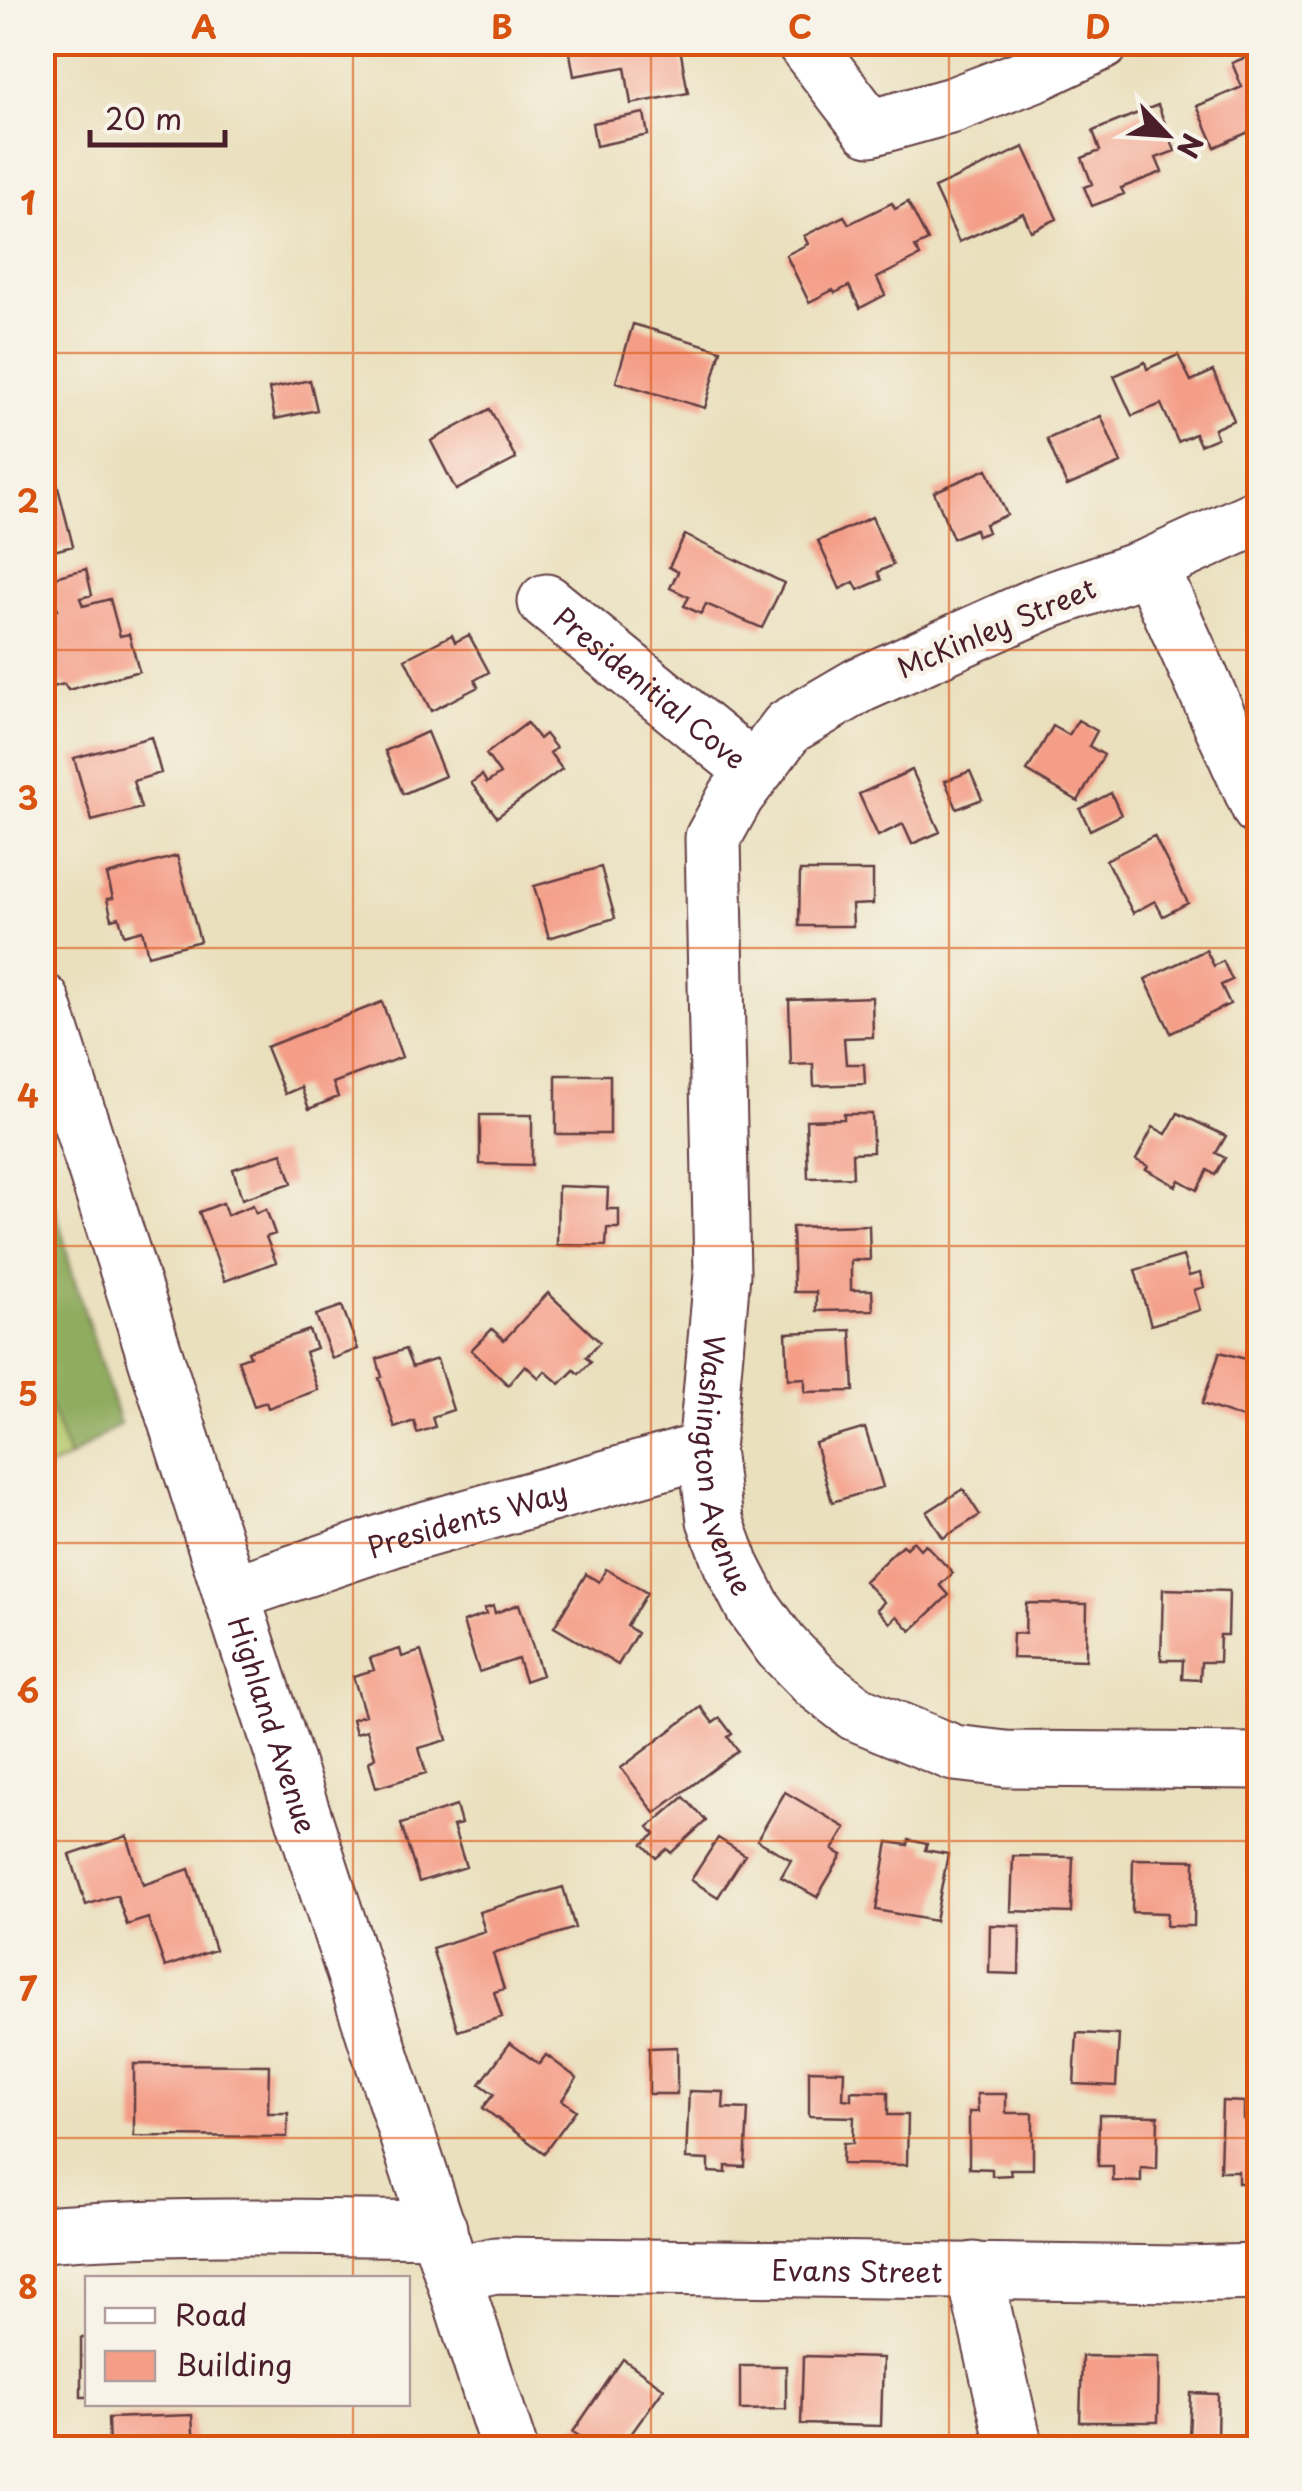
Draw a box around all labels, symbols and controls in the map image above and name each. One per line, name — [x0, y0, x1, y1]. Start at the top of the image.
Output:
text: A — [191, 2, 217, 50]
text: B — [491, 2, 513, 50]
text: C — [788, 2, 812, 50]
text: D — [1085, 2, 1111, 50]
scale bar — [90, 85, 225, 147]
north arrow — [1117, 85, 1217, 185]
text: 20 m — [105, 95, 182, 140]
text: N — [1167, 127, 1215, 165]
text: 1 — [20, 178, 36, 226]
text: 2 — [17, 476, 39, 524]
street label: McKinley Street — [890, 566, 1102, 688]
street label: Presidenitial Cove — [545, 596, 756, 779]
text: 3 — [18, 773, 38, 821]
text: 4 — [17, 1071, 39, 1119]
street label: Washington Avenue — [684, 1333, 765, 1602]
text: 5 — [18, 1369, 38, 1417]
street label: Presidents Way — [361, 1469, 572, 1568]
street label: Highland Avenue — [218, 1611, 329, 1839]
text: 6 — [17, 1666, 39, 1714]
text: 7 — [19, 1964, 38, 2012]
street label: Evans Street — [771, 2247, 943, 2292]
text: 8 — [18, 2262, 38, 2310]
legend — [85, 2276, 410, 2406]
text: Road — [175, 2291, 248, 2336]
text: Building — [175, 2341, 292, 2386]

